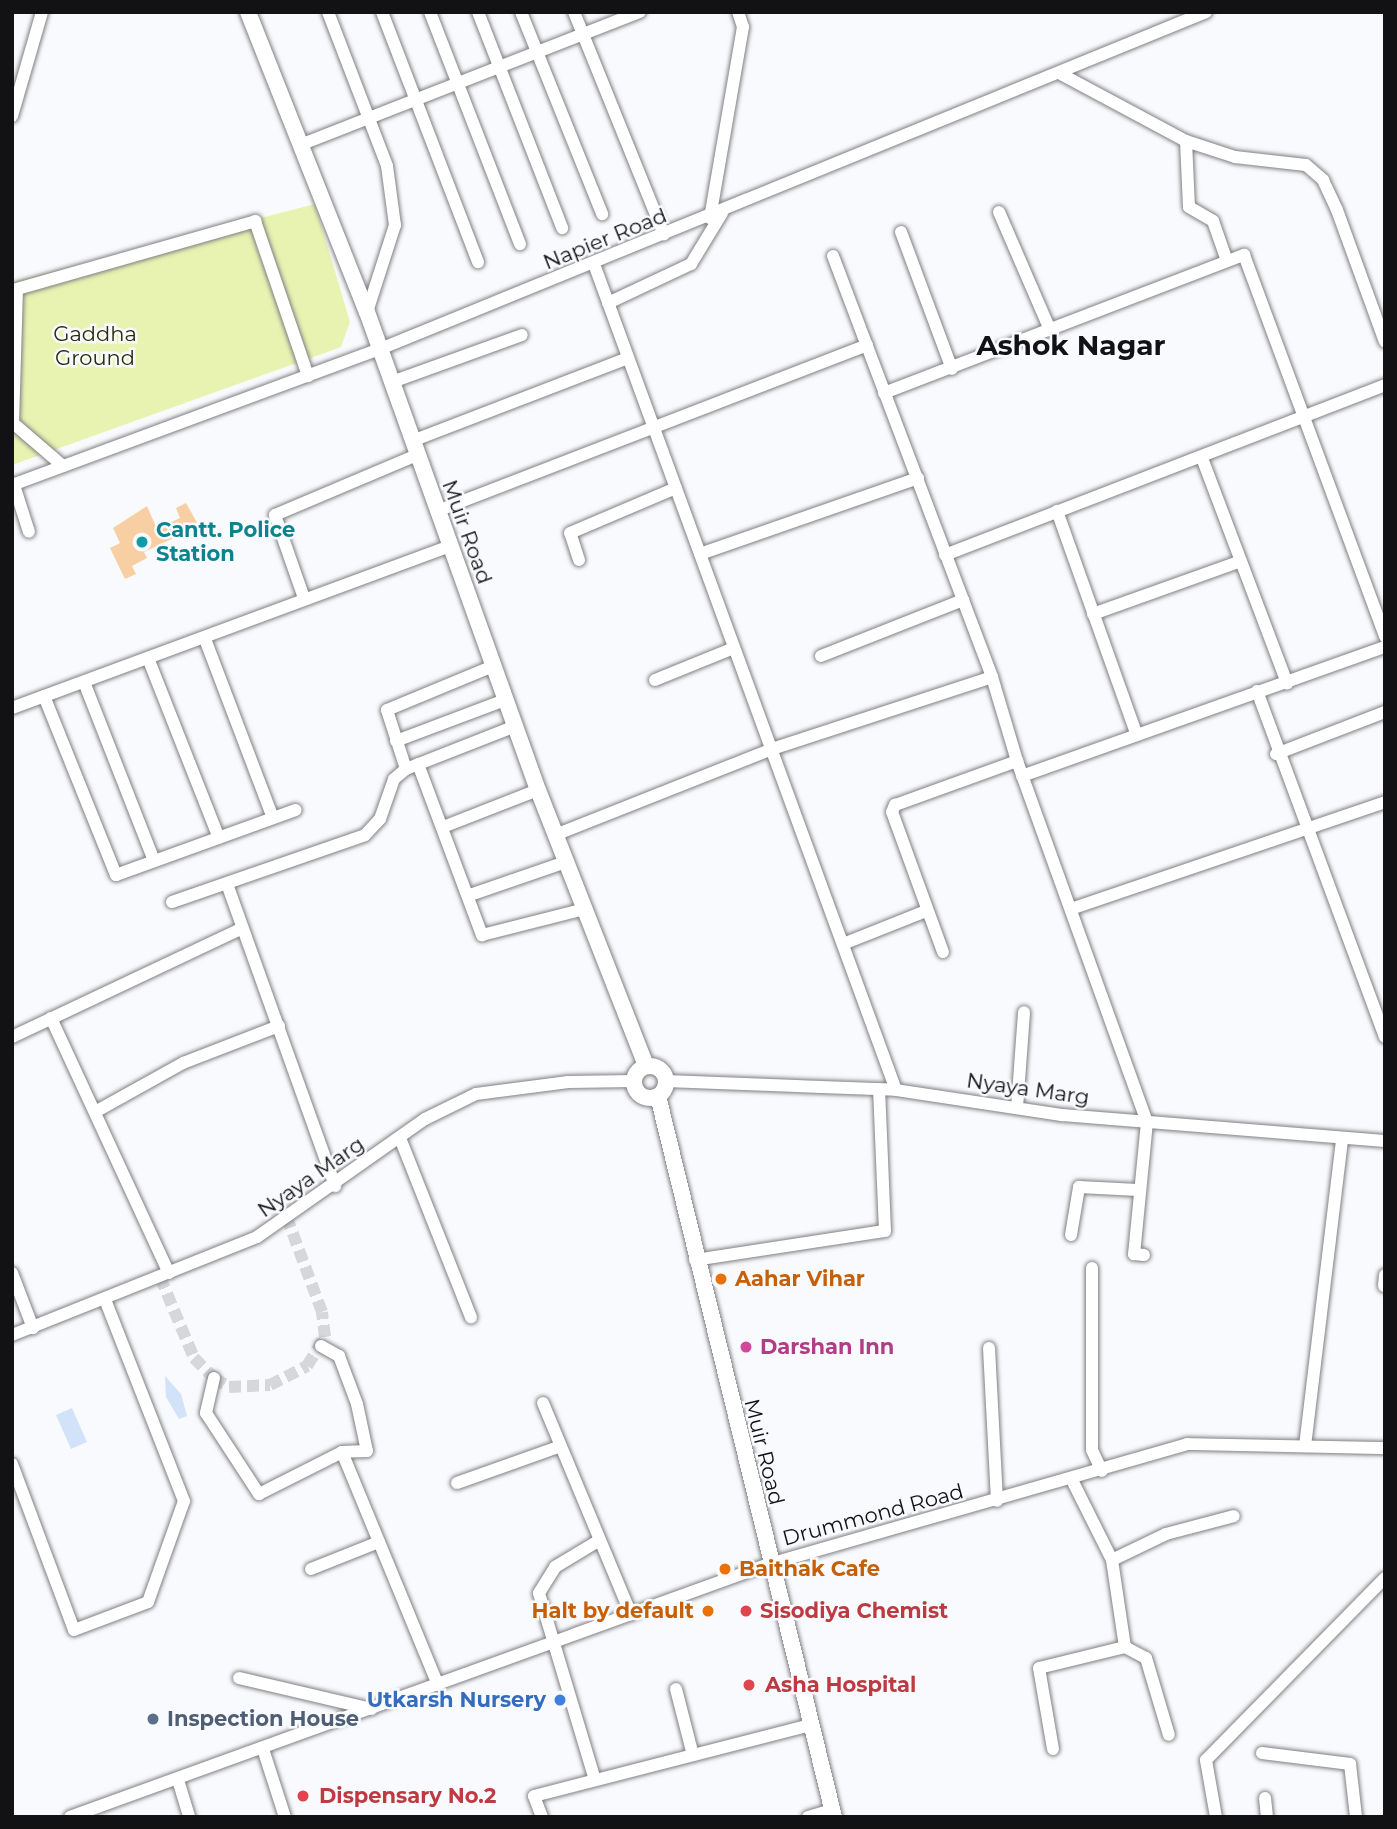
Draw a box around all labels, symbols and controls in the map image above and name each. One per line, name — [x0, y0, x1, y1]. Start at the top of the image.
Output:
street label: Napier Road — [540, 203, 670, 275]
park label: Gaddha Ground — [53, 321, 137, 371]
district label: Ashok Nagar — [976, 328, 1166, 362]
street label: Muir Road — [437, 477, 497, 587]
place label: Cantt. Police Station — [156, 517, 295, 567]
marker: Cantt. Police Station — [134, 534, 150, 550]
street label: Nyaya Marg — [965, 1068, 1091, 1110]
street label: Nyaya Marg — [253, 1131, 369, 1223]
place label: Aahar Vihar — [735, 1266, 865, 1292]
marker: Aahar Vihar — [713, 1271, 729, 1287]
place label: Darshan Inn — [760, 1334, 894, 1360]
marker: Darshan Inn — [738, 1339, 754, 1355]
street label: Muir Road — [739, 1396, 789, 1508]
street label: Drummond Road — [780, 1479, 966, 1551]
place label: Baithak Cafe — [739, 1556, 880, 1582]
marker: Baithak Cafe — [717, 1561, 733, 1577]
place label: Halt by default — [531, 1598, 694, 1624]
place label: Sisodiya Chemist — [760, 1598, 948, 1624]
marker: Halt by default — [700, 1603, 716, 1619]
marker: Sisodiya Chemist — [738, 1603, 754, 1619]
place label: Asha Hospital — [765, 1672, 916, 1698]
marker: Asha Hospital — [739, 1675, 759, 1695]
place label: Utkarsh Nursery — [367, 1687, 546, 1713]
marker: Utkarsh Nursery — [552, 1692, 568, 1708]
place label: Inspection House — [167, 1706, 359, 1732]
marker: Inspection House — [145, 1711, 161, 1727]
place label: Dispensary No.2 — [319, 1783, 496, 1809]
marker: Dispensary No.2 — [293, 1786, 313, 1806]

